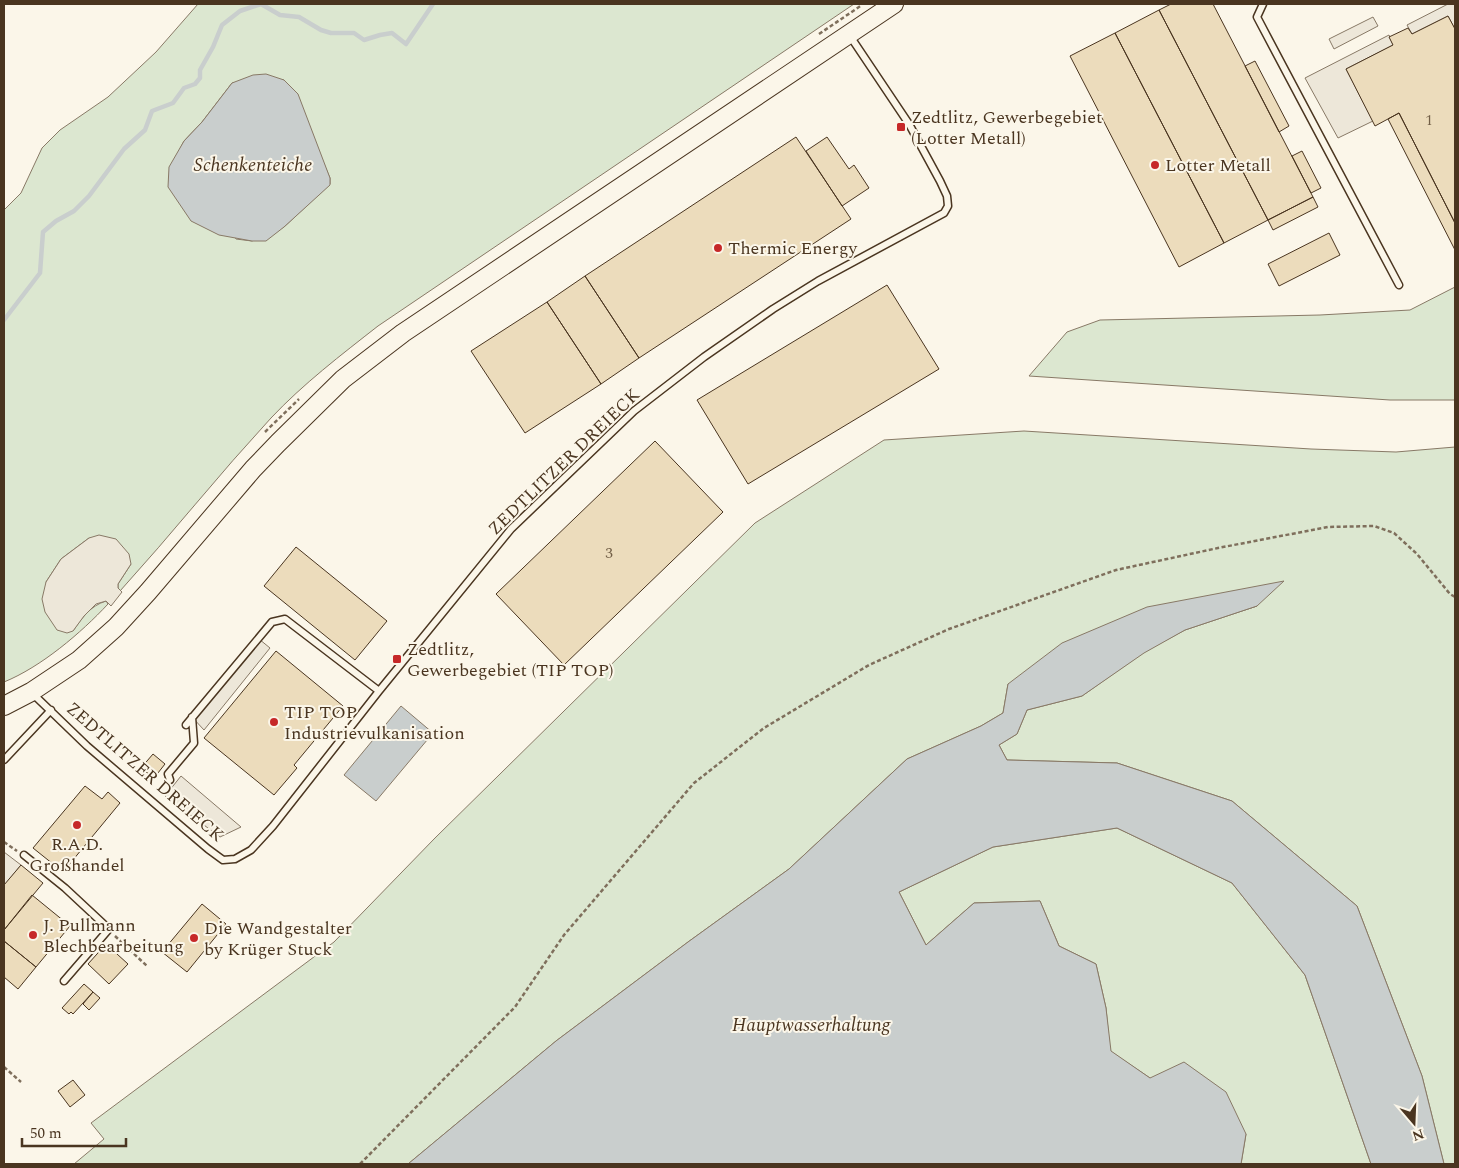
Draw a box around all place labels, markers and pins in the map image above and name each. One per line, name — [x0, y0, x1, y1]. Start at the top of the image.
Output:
place label: Zedtlitz, Gewerbegebiet (Lotter Metall) — [911, 104, 1102, 152]
marker: Zedtlitz, Gewerbegebiet (Lotter Metall) — [895, 121, 907, 133]
place label: Lotter Metall — [1165, 152, 1271, 179]
marker: Lotter Metall — [1149, 159, 1161, 171]
place label: Thermic Energy — [728, 235, 859, 262]
marker: Thermic Energy — [712, 242, 724, 254]
place label: Zedtlitz, Gewerbegebiet (TIP TOP) — [407, 636, 614, 684]
marker: Zedtlitz, Gewerbegebiet (TIP TOP) — [391, 653, 403, 665]
place label: TIP TOP Industrievulkanisation — [284, 699, 465, 747]
marker: TIP TOP Industrievulkanisation — [268, 716, 280, 728]
marker: R.A.D. Großhandel — [71, 819, 83, 831]
place label: R.A.D. Großhandel — [29, 831, 125, 879]
place label: J. Pullmann Blechbearbeitung — [43, 912, 184, 960]
place label: Die Wandgestalter by Krüger Stuck — [204, 915, 352, 963]
marker: J. Pullmann Blechbearbeitung — [27, 929, 39, 941]
marker: Die Wandgestalter by Krüger Stuck — [188, 932, 200, 944]

